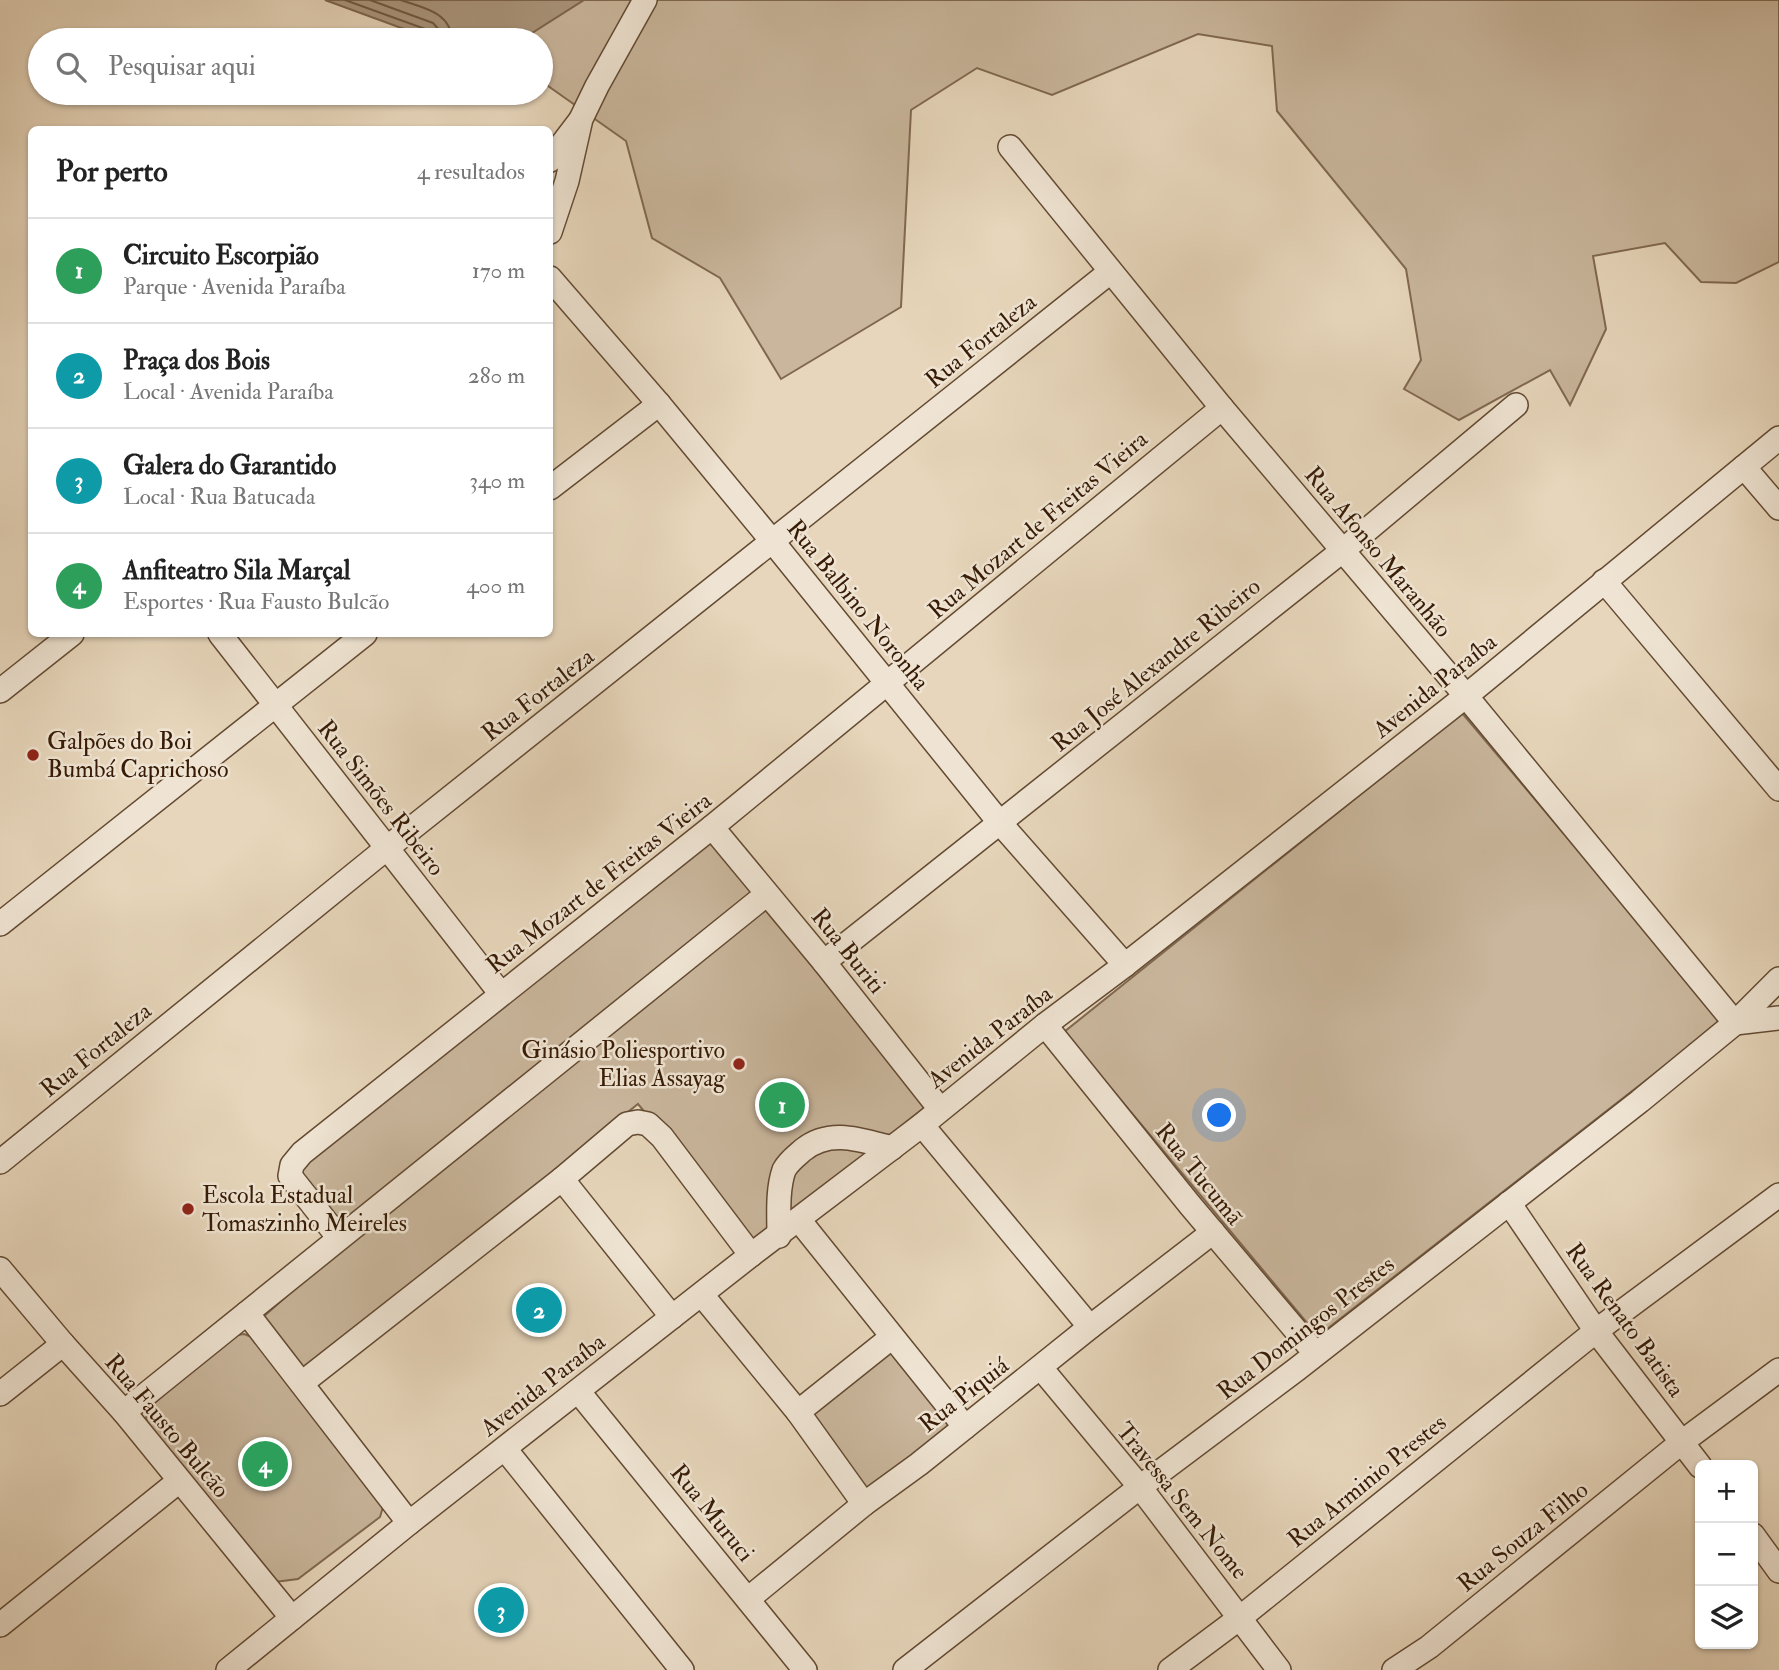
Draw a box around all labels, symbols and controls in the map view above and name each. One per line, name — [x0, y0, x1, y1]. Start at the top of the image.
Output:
search box — [28, 28, 553, 105]
icon: search — [52, 48, 90, 86]
text: Pesquisar aqui — [108, 51, 256, 83]
text: Por perto — [56, 153, 168, 190]
text: 4 resultados — [417, 157, 525, 186]
text: Circuito Escorpião — [123, 240, 319, 272]
text: 1 — [75, 256, 83, 285]
text: 170 m — [472, 256, 525, 285]
text: Parque · Avenida Paraíba — [123, 272, 346, 301]
street label: Rua Fortaleza — [919, 286, 1044, 395]
text: Praça dos Bois — [123, 345, 270, 377]
text: 2 — [73, 361, 85, 390]
text: 280 m — [468, 361, 525, 390]
text: Local · Avenida Paraíba — [123, 377, 334, 406]
street label: Rua Mozart de Freitas Vieira — [922, 423, 1155, 626]
text: Galera do Garantido — [123, 450, 336, 482]
street label: Rua Afonso Maranhão — [1297, 460, 1459, 644]
text: 3 — [75, 466, 83, 495]
text: 340 m — [469, 466, 525, 495]
text: Local · Rua Batucada — [123, 482, 316, 511]
street label: Rua Balbino Noronha — [780, 513, 937, 697]
text: Anfiteatro Sila Marçal — [123, 555, 350, 587]
text: 4 — [73, 571, 85, 600]
text: 400 m — [466, 571, 525, 600]
street label: Rua José Alexandre Ribeiro — [1045, 571, 1267, 759]
text: Esportes · Rua Fausto Bulcão — [123, 587, 389, 616]
street label: Avenida Paraíba — [1366, 626, 1504, 746]
street label: Rua Fortaleza — [475, 641, 601, 749]
street label: Rua Simões Ribeiro — [310, 714, 452, 882]
place label: Galpões do Boi Bumbá Caprichoso — [47, 726, 229, 785]
marker: Galpões do Boi Bumbá Caprichoso — [25, 747, 41, 763]
street label: Rua Mozart de Freitas Vieira — [480, 785, 719, 981]
street label: Rua Buriti — [804, 902, 892, 1000]
street label: Avenida Paraíba — [920, 978, 1060, 1096]
street label: Rua Fortaleza — [34, 995, 159, 1104]
place label: Ginásio Poliesportivo Elias Assayag — [521, 1035, 726, 1094]
marker: Ginásio Poliesportivo Elias Assayag — [731, 1056, 747, 1072]
pin: 1 — [759, 1079, 805, 1131]
your location — [1202, 1098, 1236, 1132]
street label: Rua Tucumã — [1148, 1117, 1250, 1232]
place label: Escola Estadual Tomaszinho Meireles — [202, 1180, 407, 1239]
marker: Escola Estadual Tomaszinho Meireles — [180, 1201, 196, 1217]
street label: Rua Renato Batista — [1559, 1237, 1692, 1404]
street label: Rua Domingos Prestes — [1211, 1249, 1401, 1407]
pin: 2 — [516, 1284, 562, 1336]
street label: Avenida Paraíba — [473, 1326, 613, 1444]
street label: Rua Fausto Bulcão — [98, 1348, 236, 1504]
street label: Rua Piquiá — [913, 1350, 1016, 1440]
street label: Rua Arminio Prestes — [1281, 1407, 1453, 1555]
street label: Travessa Sem Nome — [1109, 1416, 1255, 1586]
pin: 4 — [242, 1438, 288, 1490]
street label: Rua Muruci — [663, 1458, 761, 1568]
map controls — [1695, 1460, 1758, 1649]
button: + — [1695, 1460, 1758, 1523]
street label: Rua Souza Filho — [1451, 1475, 1595, 1599]
button: − — [1695, 1523, 1758, 1586]
pin: 3 — [478, 1584, 524, 1636]
button: layers — [1695, 1586, 1758, 1649]

